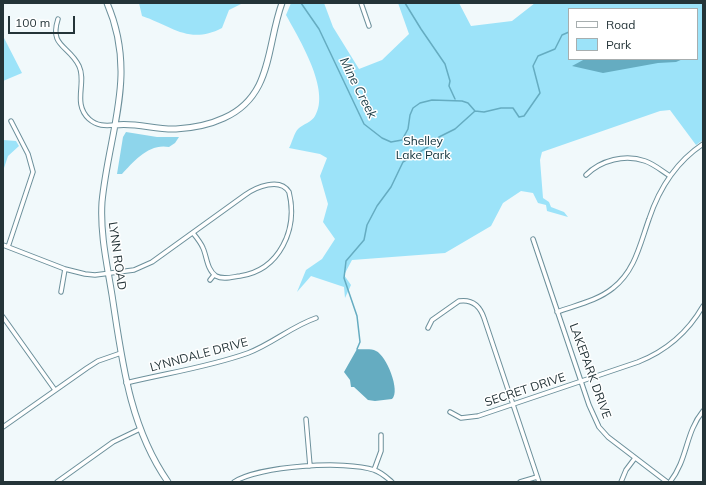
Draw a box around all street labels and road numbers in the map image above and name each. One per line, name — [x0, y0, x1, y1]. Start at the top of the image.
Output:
street label: LYNN ROAD — [105, 221, 129, 291]
street label: LAKEPARK DRIVE — [566, 321, 614, 421]
street label: LYNNDALE DRIVE — [149, 335, 249, 375]
street label: SECRET DRIVE — [483, 370, 567, 410]

